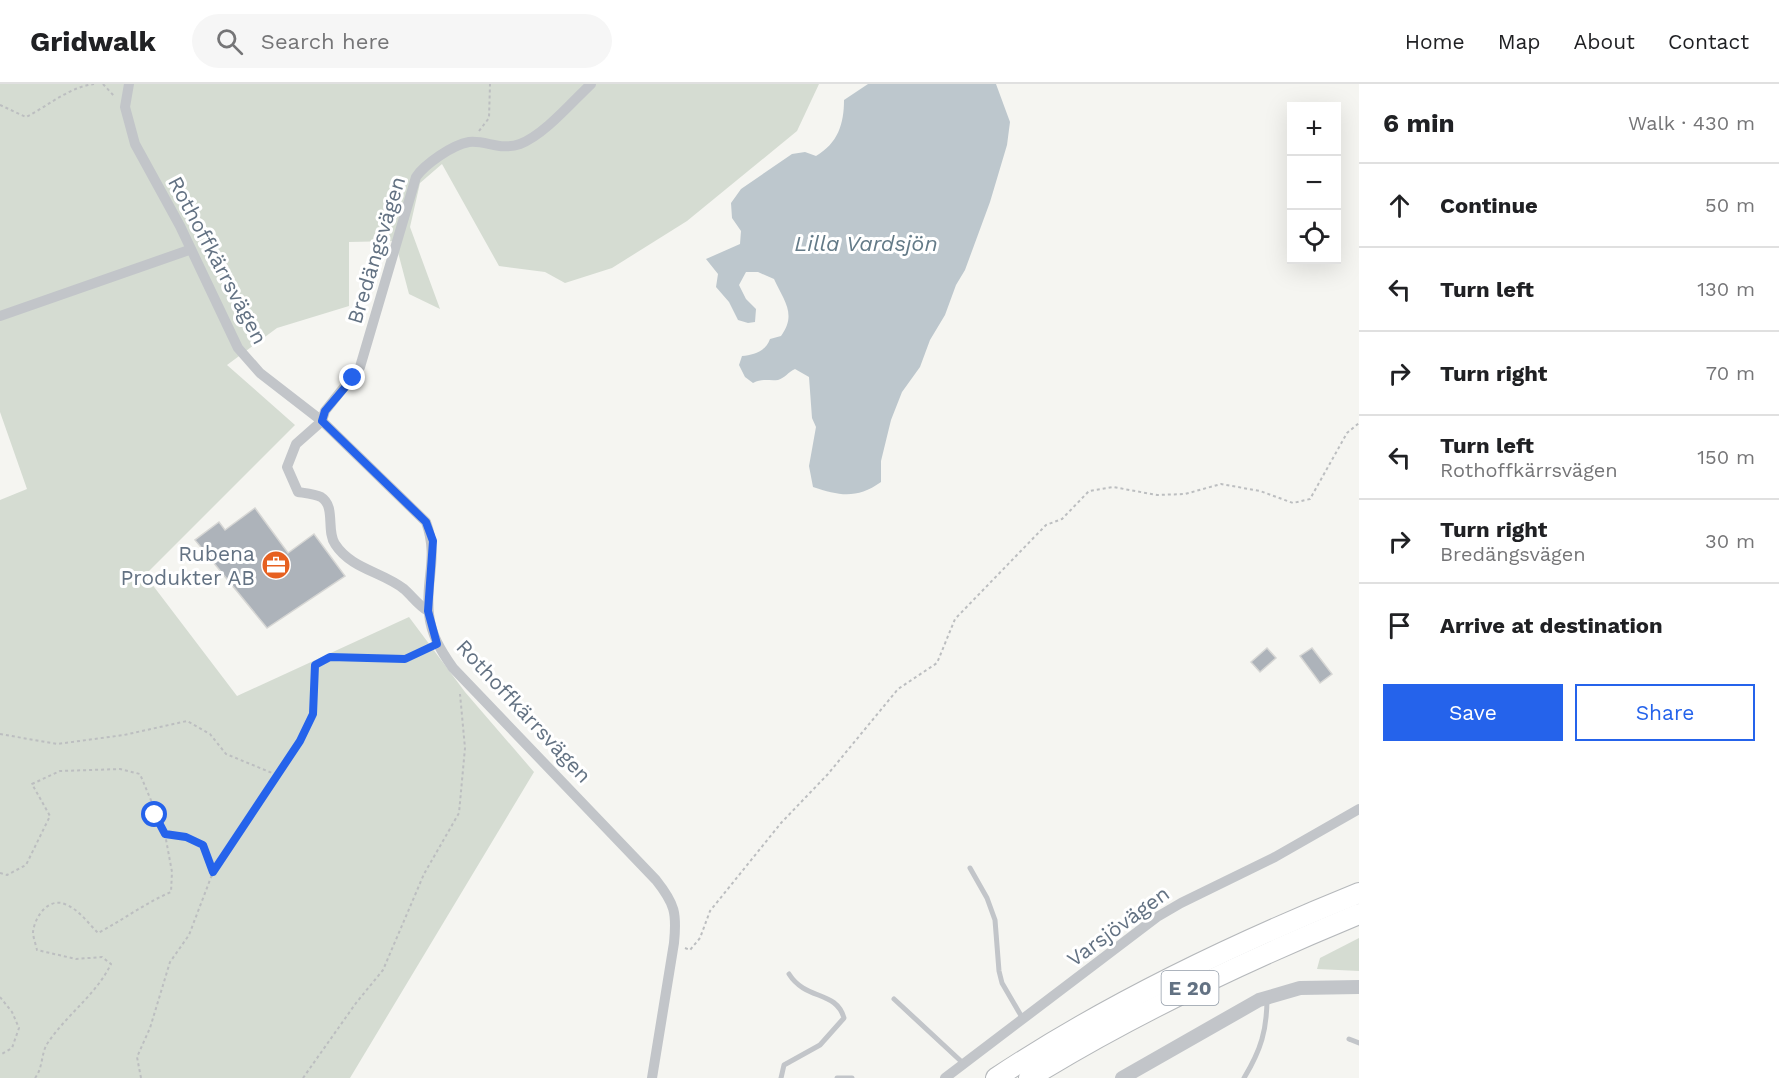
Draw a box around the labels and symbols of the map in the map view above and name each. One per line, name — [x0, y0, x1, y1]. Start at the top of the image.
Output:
street label: Rothoffkärrsvägen — [163, 172, 273, 348]
street label: Bredängsvägen — [342, 173, 410, 327]
water label: Lilla Vardsjön — [794, 231, 938, 256]
route end — [339, 364, 365, 390]
place label: Rubena Produkter AB — [120, 541, 255, 590]
office icon: Rubena Produkter AB — [260, 549, 292, 581]
street label: Rothoffkärrsvägen — [451, 634, 597, 788]
route start — [141, 801, 167, 827]
street label: Varsjövägen — [1062, 880, 1174, 972]
road number: E 20 — [1162, 971, 1218, 1005]

